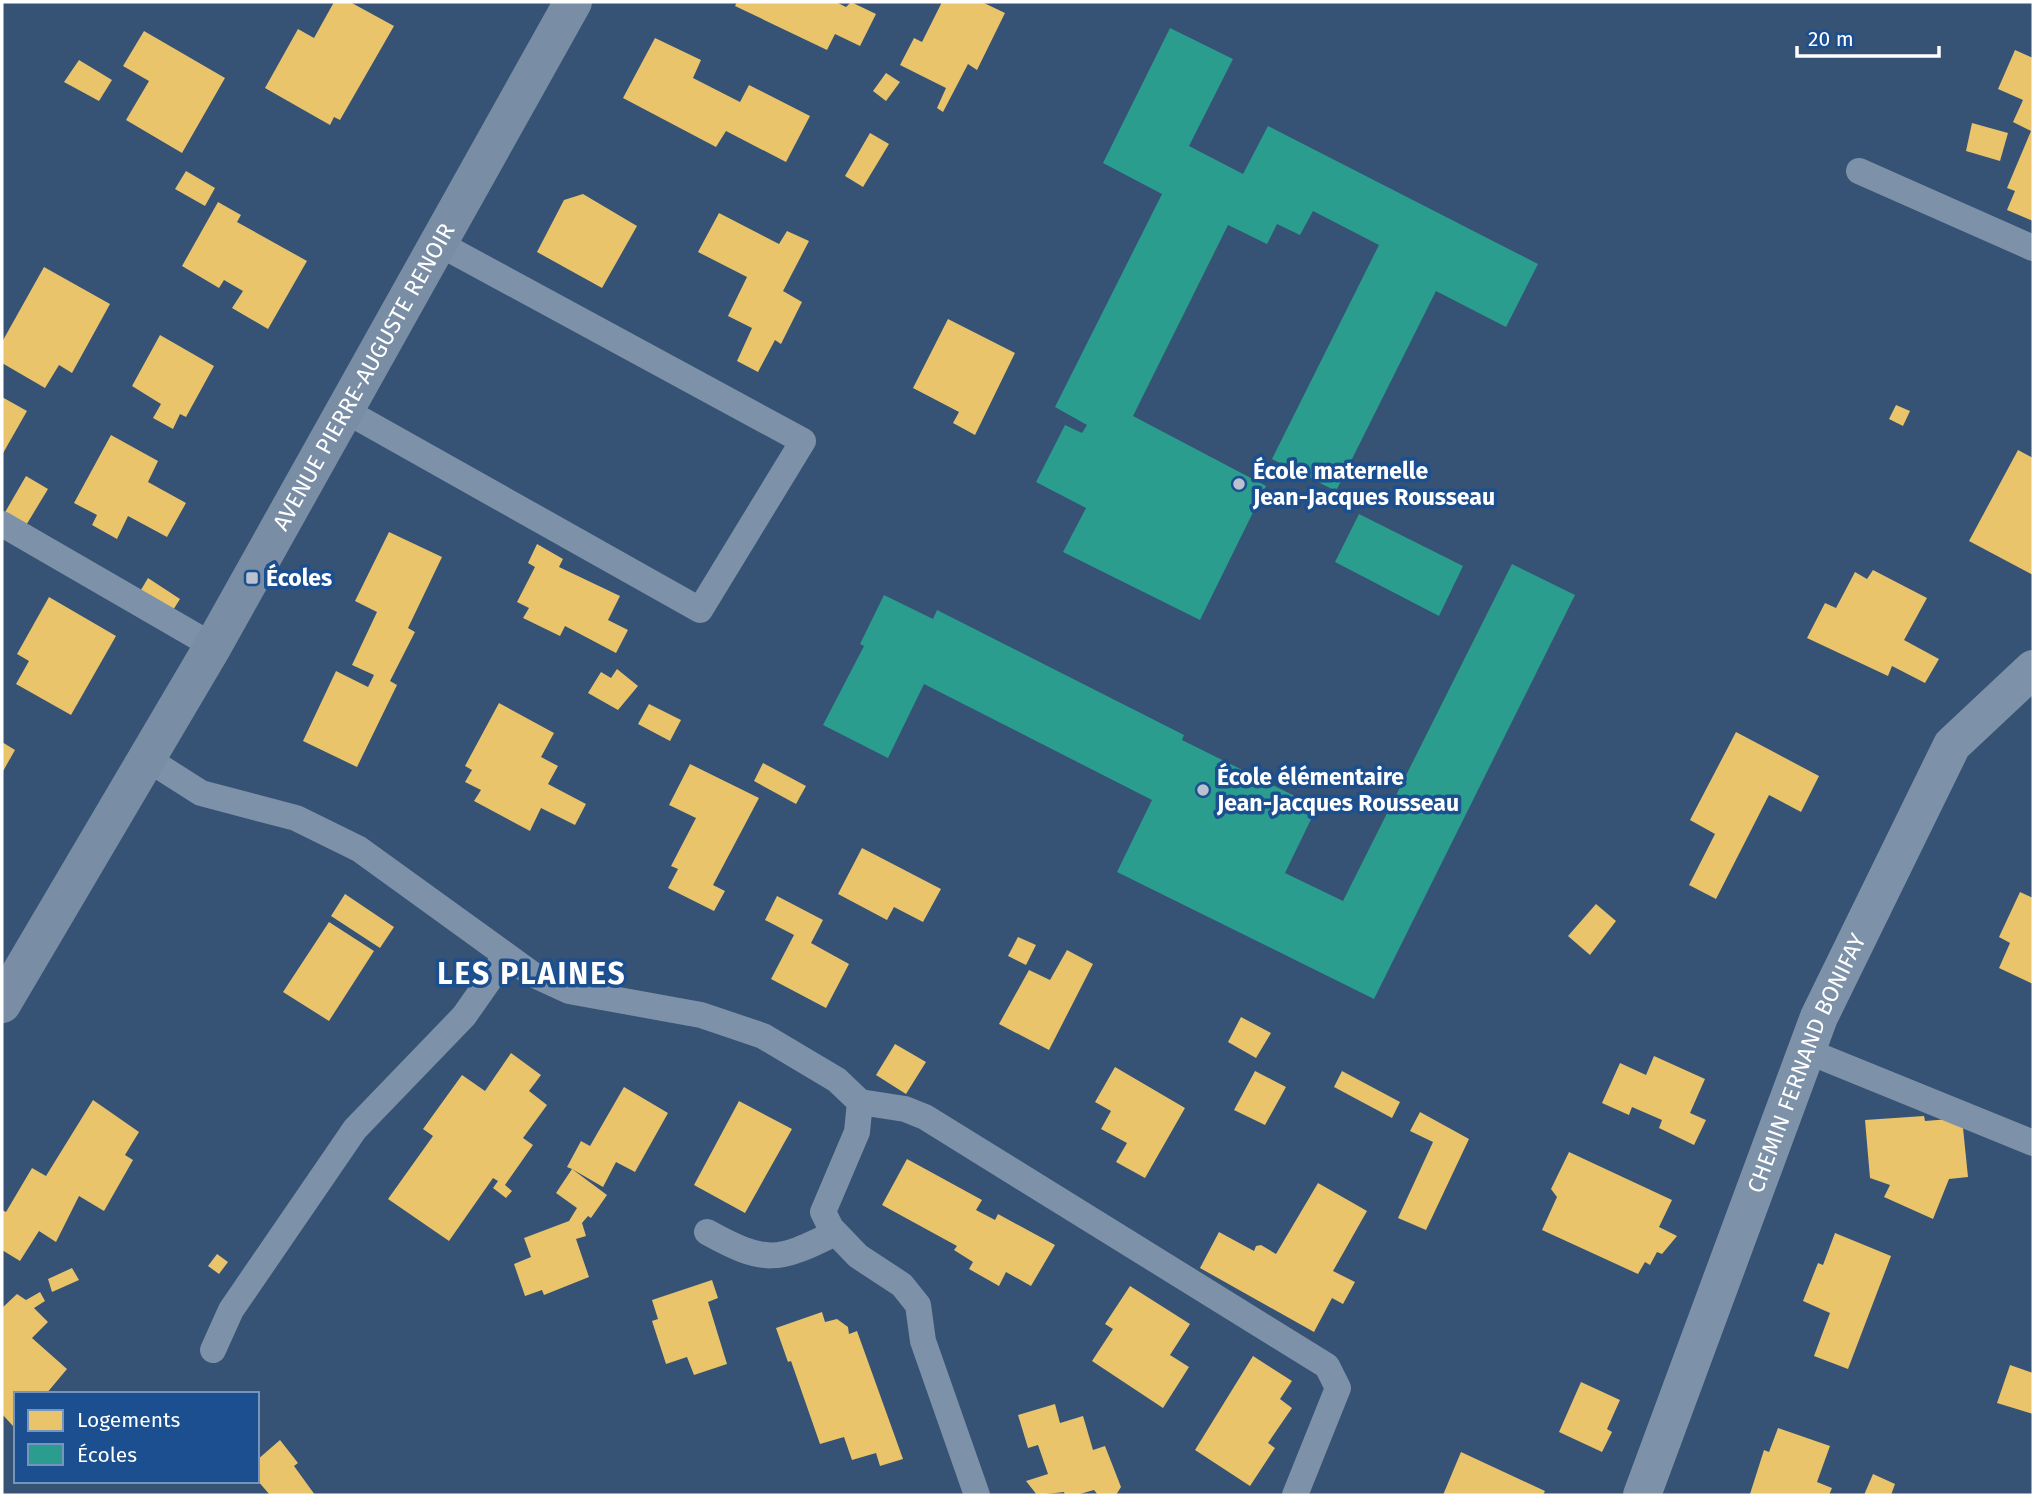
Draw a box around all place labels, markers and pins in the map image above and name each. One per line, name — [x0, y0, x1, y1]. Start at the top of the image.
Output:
place label: École maternelle Jean-Jacques Rousseau — [1252, 456, 1495, 511]
marker: École maternelle Jean-Jacques Rousseau — [1231, 476, 1247, 492]
place label: Écoles — [266, 563, 332, 592]
marker: Écoles — [244, 570, 260, 586]
place label: École élémentaire Jean-Jacques Rousseau — [1216, 762, 1459, 817]
marker: École élémentaire Jean-Jacques Rousseau — [1195, 782, 1211, 798]

